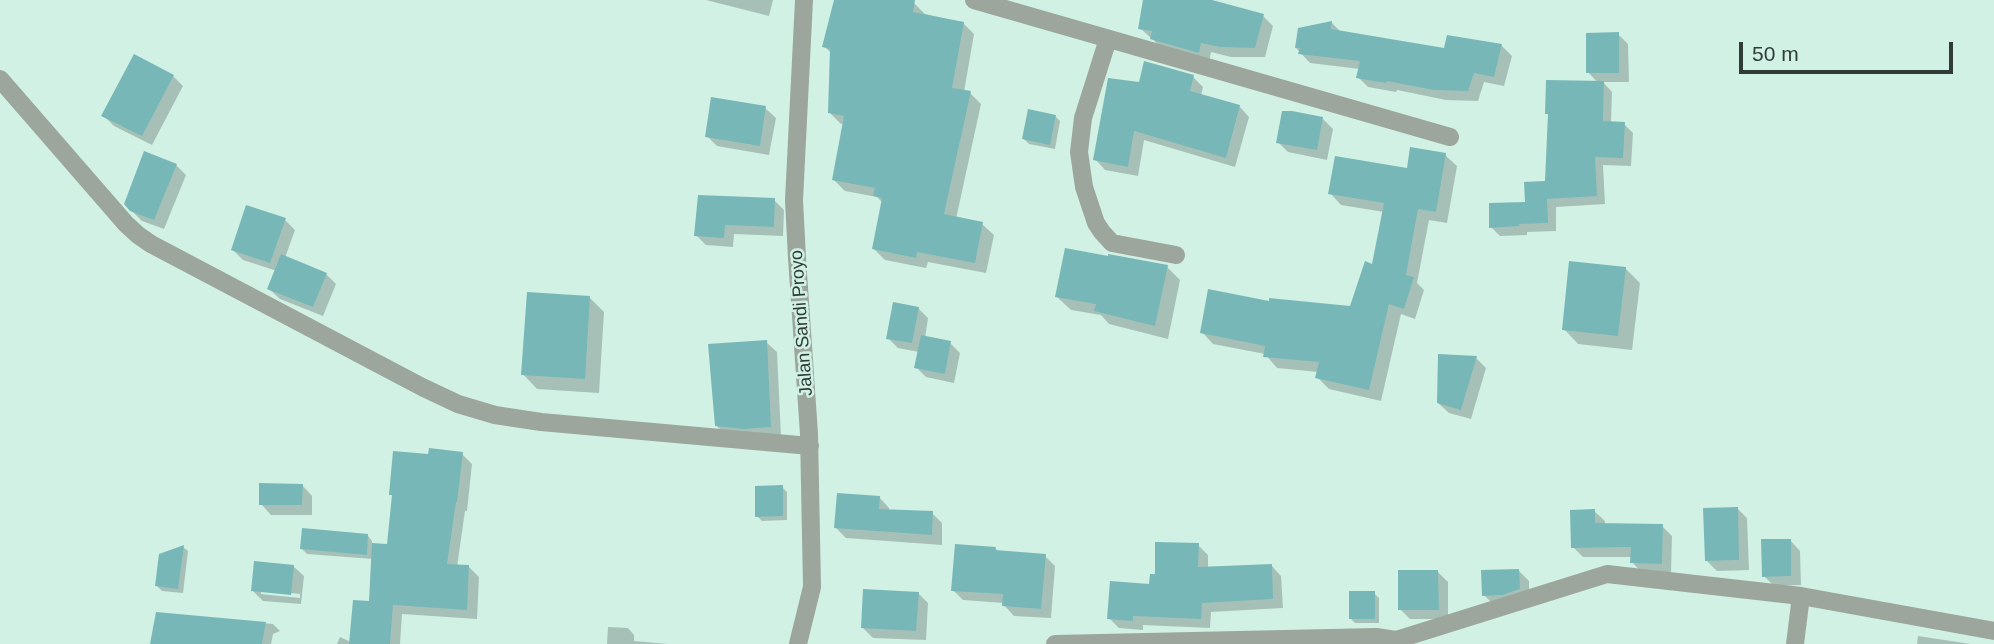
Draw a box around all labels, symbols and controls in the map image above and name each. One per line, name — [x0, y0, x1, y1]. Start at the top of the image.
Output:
scale bar — [1742, 28, 1955, 72]
text: 50 m — [1752, 42, 1799, 65]
street label: Jalan Sandi Proyo — [786, 249, 818, 397]

